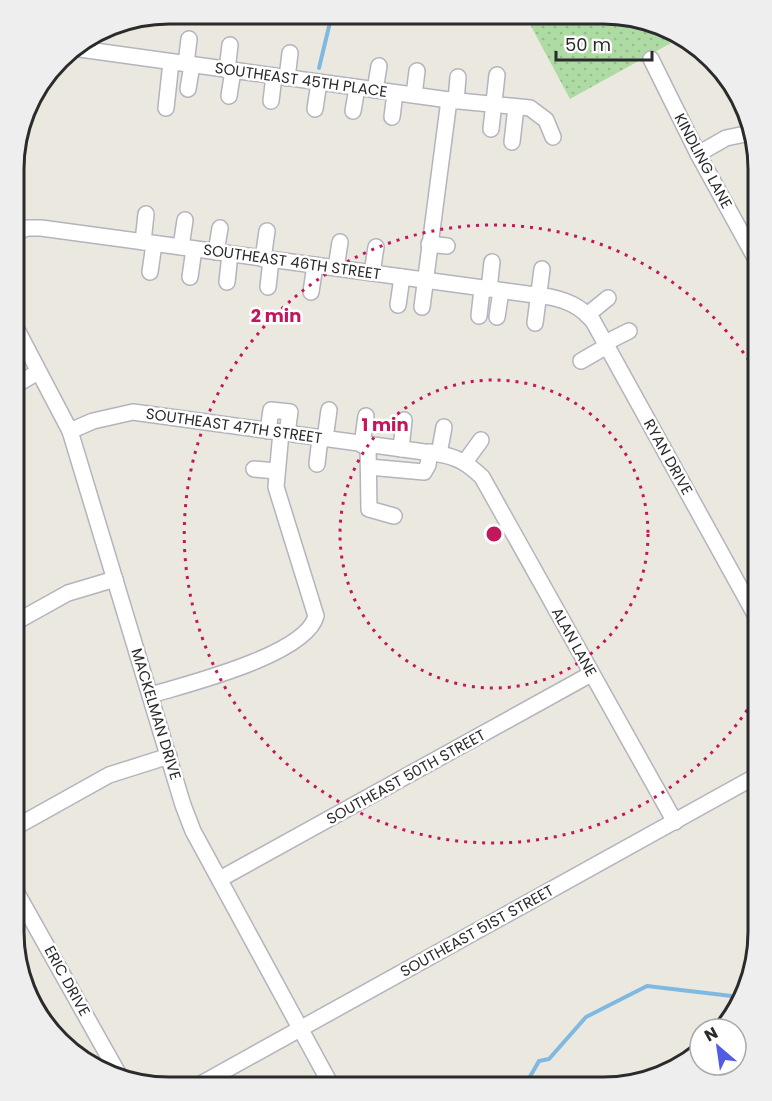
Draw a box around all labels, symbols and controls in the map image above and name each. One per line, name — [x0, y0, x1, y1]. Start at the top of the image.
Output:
scale bar — [556, 24, 652, 62]
text: 50 m — [565, 32, 611, 57]
street label: SOUTHEAST 45TH PLACE — [214, 57, 389, 102]
street label: KINDLING LANE — [670, 109, 737, 212]
street label: SOUTHEAST 46TH STREET — [202, 239, 382, 284]
text: 2 min — [251, 303, 301, 328]
street label: SOUTHEAST 47TH STREET — [145, 403, 323, 448]
text: 1 min — [361, 412, 409, 437]
street label: RYAN DRIVE — [639, 415, 698, 498]
centre of rings — [484, 524, 504, 544]
street label: ALAN LANE — [547, 603, 602, 680]
street label: MACKELMAN DRIVE — [126, 645, 186, 782]
street label: SOUTHEAST 50TH STREET — [322, 724, 489, 829]
street label: SOUTHEAST 51ST STREET — [396, 880, 557, 982]
street label: ERIC DRIVE — [40, 942, 95, 1020]
north arrow — [688, 1017, 748, 1077]
text: N — [700, 1021, 722, 1047]

